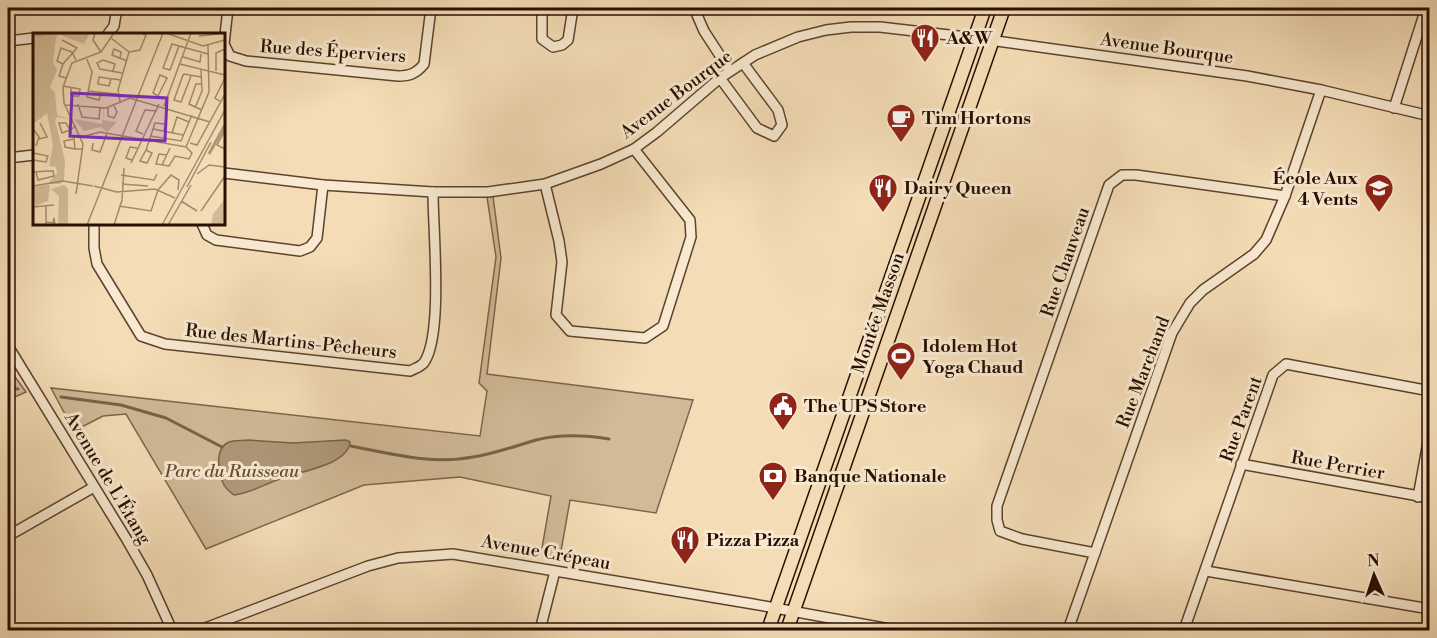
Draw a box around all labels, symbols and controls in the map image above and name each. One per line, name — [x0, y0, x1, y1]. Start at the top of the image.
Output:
restaurant icon: A&W — [909, 22, 941, 64]
place label: A&W — [945, 27, 993, 50]
street label: Avenue Bourque — [1098, 28, 1235, 69]
inset map — [33, 33, 225, 225]
street label: Rue des Éperviers — [259, 35, 407, 68]
street label: Avenue Bourque — [615, 45, 737, 145]
cafe icon: Tim Hortons — [885, 102, 917, 144]
place label: Tim Hortons — [922, 107, 1031, 130]
place label: École Aux 4 Vents — [1273, 167, 1359, 211]
restaurant icon: Dairy Queen — [867, 172, 899, 214]
school or university icon: École Aux 4 Vents — [1363, 172, 1395, 214]
place label: Dairy Queen — [904, 177, 1012, 200]
street label: Rue Chauveau — [1036, 203, 1095, 320]
street label: Montée Masson — [847, 249, 910, 377]
street label: Rue Marchand — [1112, 312, 1176, 431]
street label: Rue des Martins-Pêcheurs — [184, 319, 398, 364]
place label: Idolem Hot Yoga Chaud — [922, 335, 1024, 379]
sports icon: Idolem Hot Yoga Chaud — [885, 340, 917, 382]
street label: Rue Parent — [1215, 372, 1268, 465]
public building icon: The UPS Store — [767, 390, 799, 432]
place label: The UPS Store — [804, 395, 927, 418]
street label: Avenue de L'Étang — [59, 407, 156, 549]
street label: Rue Perrier — [1289, 446, 1387, 485]
park label: Parc du Ruisseau — [164, 460, 300, 483]
bank icon: Banque Nationale — [757, 460, 789, 502]
place label: Banque Nationale — [794, 465, 947, 488]
restaurant icon: Pizza Pizza — [669, 524, 701, 566]
place label: Pizza Pizza — [706, 529, 800, 552]
street label: Avenue Crépeau — [478, 530, 613, 575]
north arrow — [1344, 545, 1404, 605]
text: N — [1366, 551, 1380, 571]

